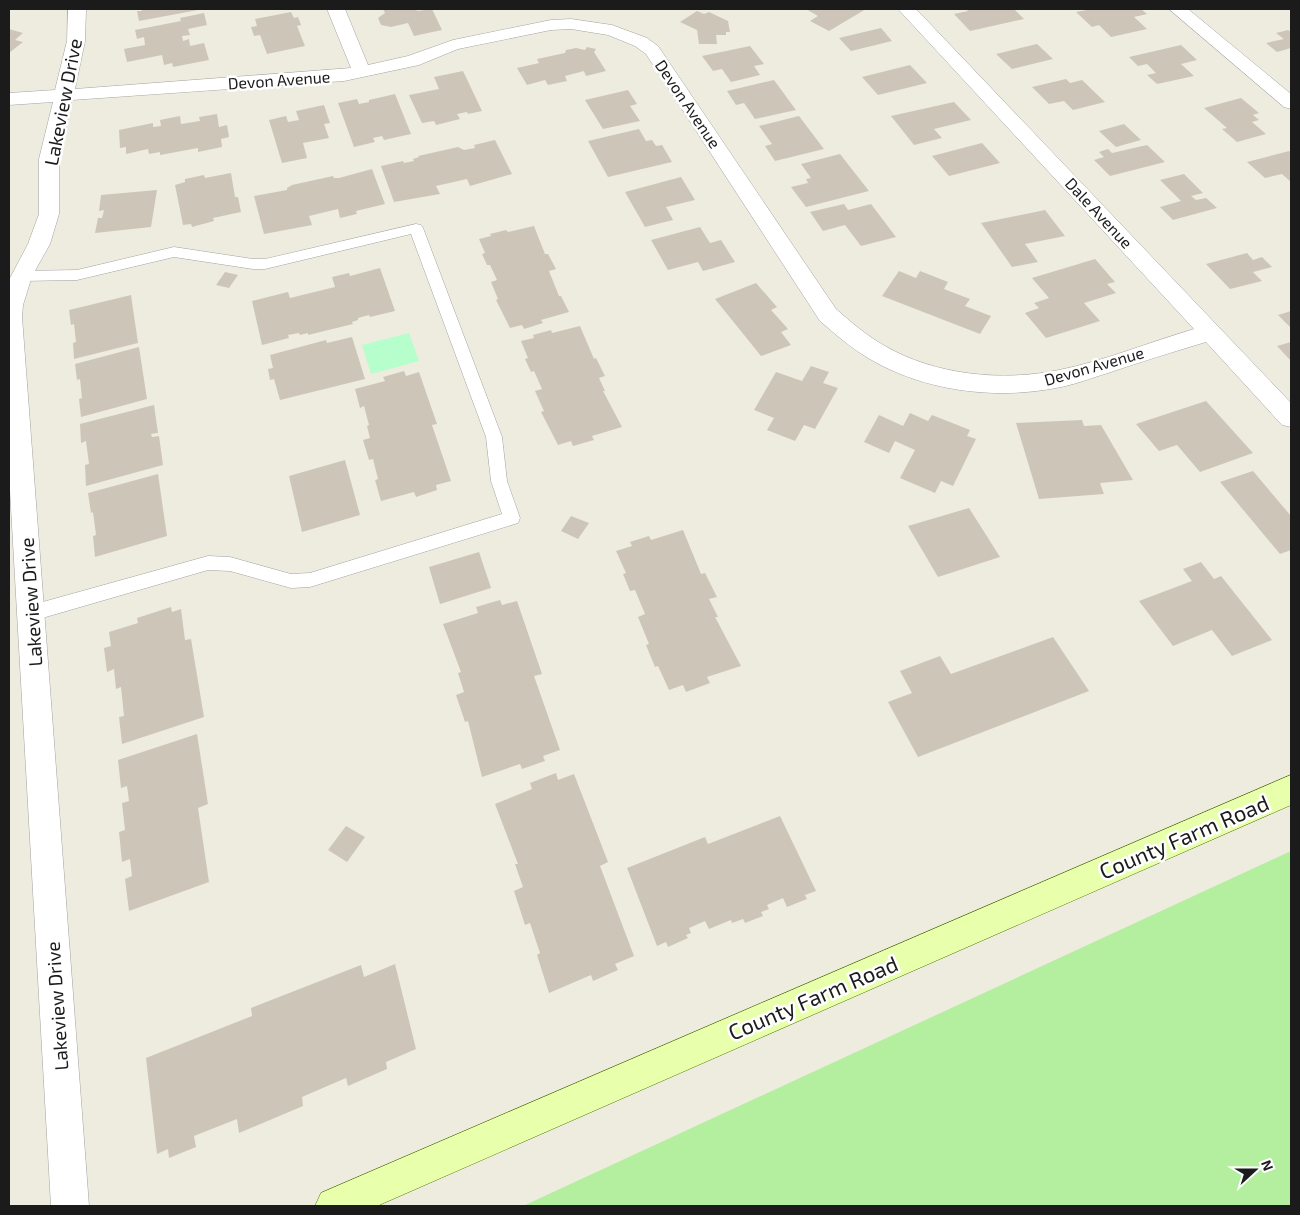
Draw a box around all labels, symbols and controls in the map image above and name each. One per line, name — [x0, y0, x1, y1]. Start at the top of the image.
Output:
street label: Lakeview Drive — [39, 36, 86, 168]
street label: Devon Avenue — [652, 56, 725, 152]
street label: Devon Avenue — [227, 66, 331, 93]
street label: Dale Avenue — [1062, 173, 1137, 252]
street label: Devon Avenue — [1042, 342, 1146, 389]
street label: Lakeview Drive — [15, 537, 46, 667]
street label: County Farm Road — [1095, 789, 1272, 884]
street label: Lakeview Drive — [41, 941, 72, 1071]
street label: County Farm Road — [724, 950, 901, 1045]
north arrow — [1230, 1145, 1280, 1195]
text: N — [1258, 1157, 1277, 1173]

